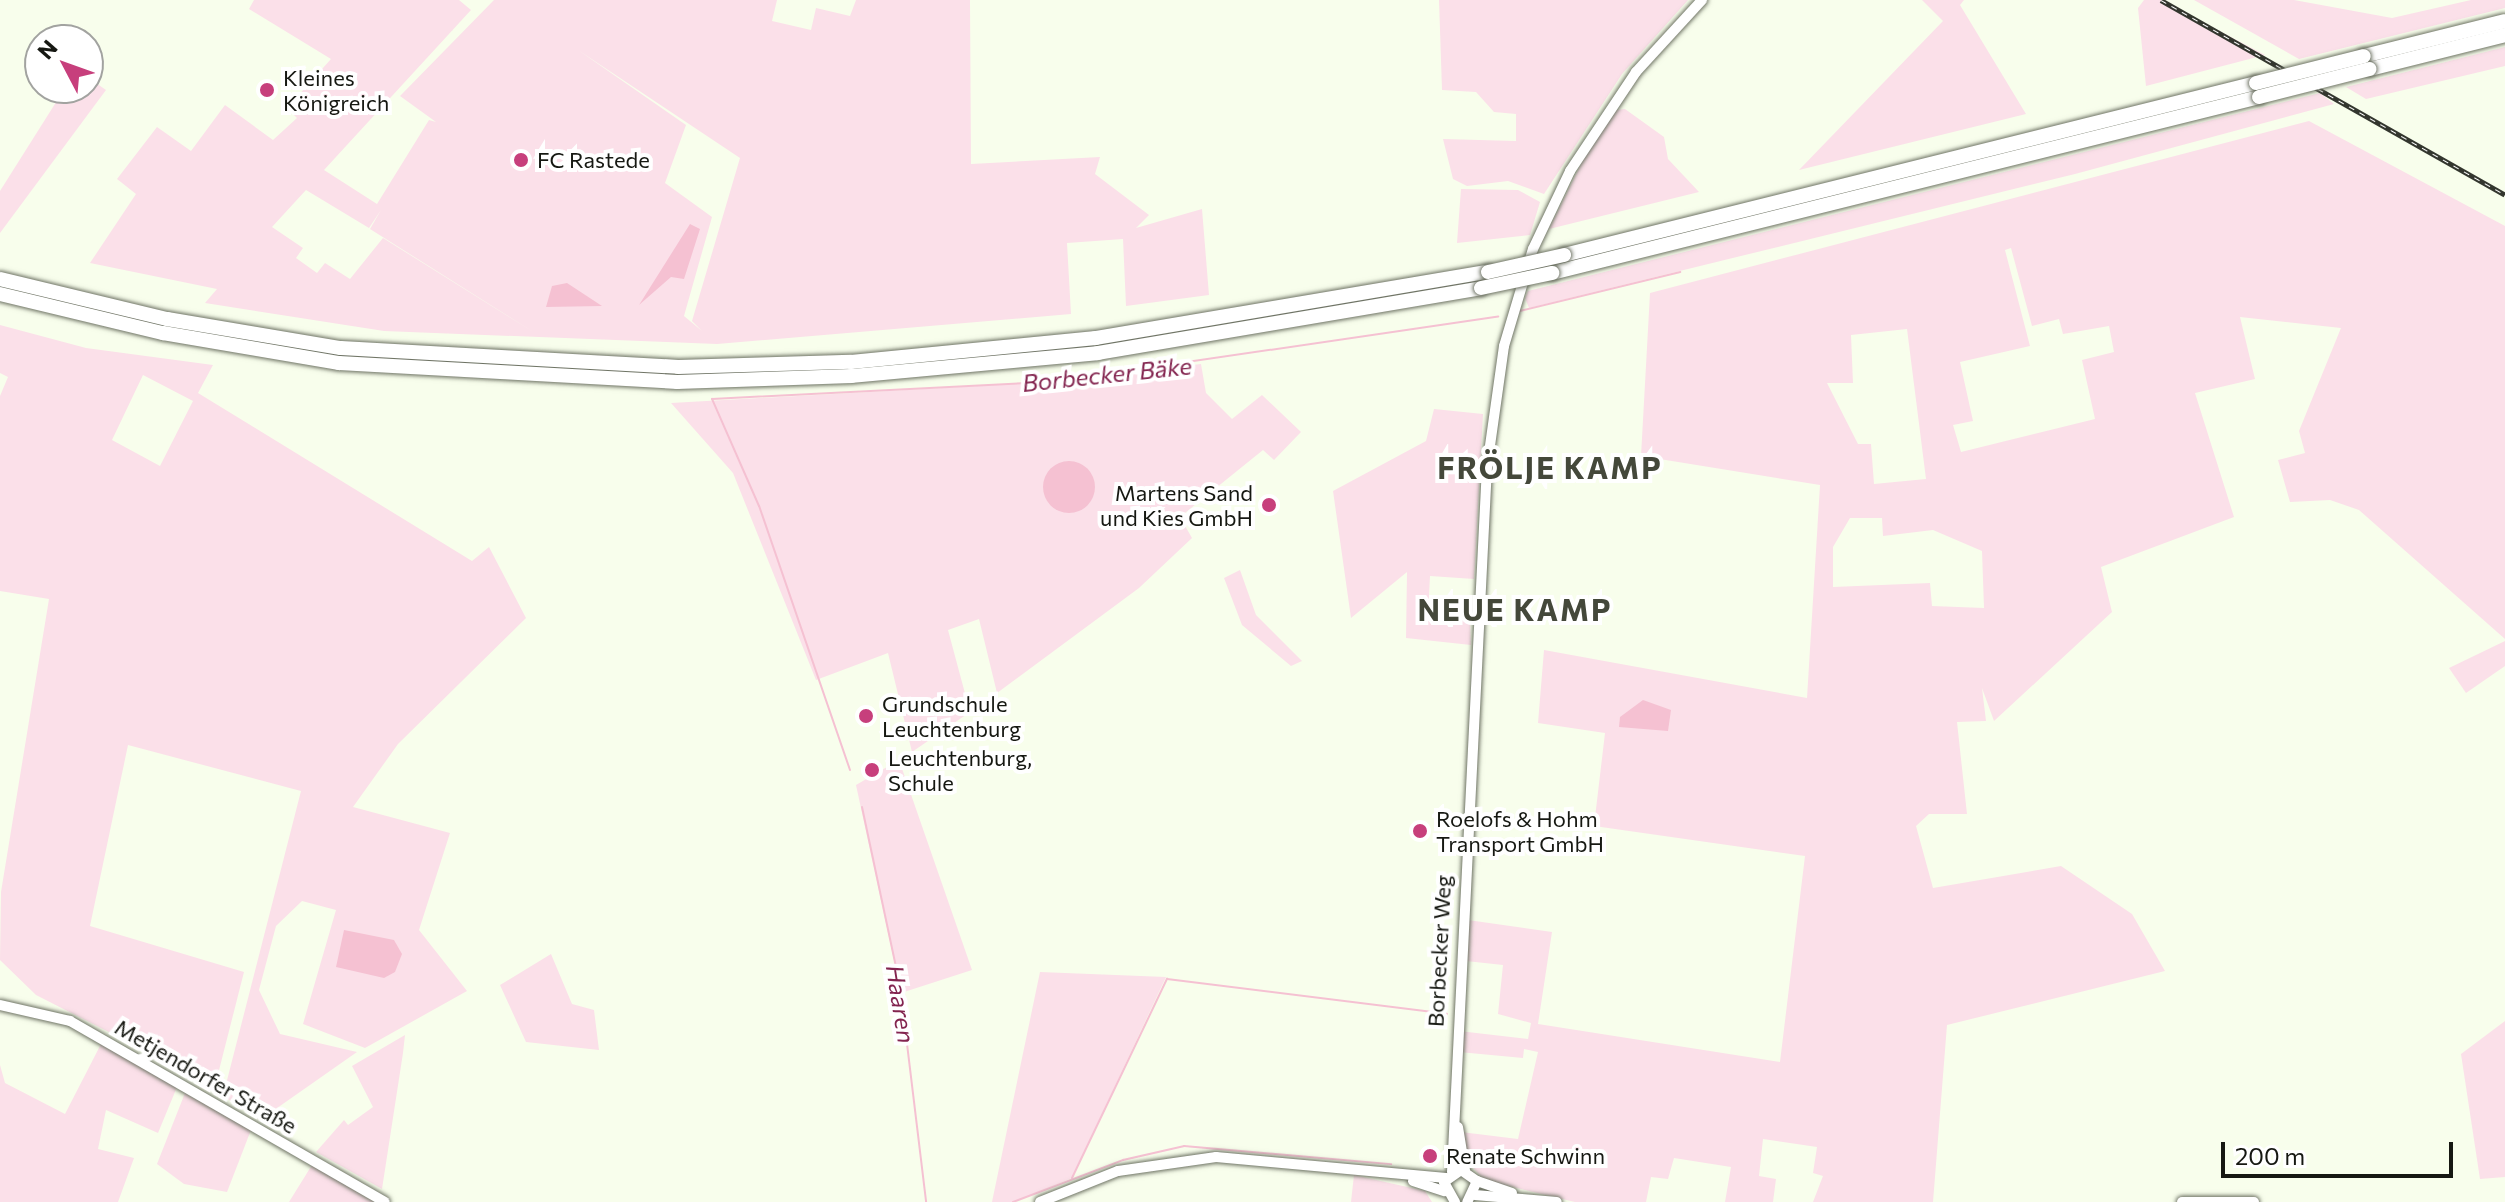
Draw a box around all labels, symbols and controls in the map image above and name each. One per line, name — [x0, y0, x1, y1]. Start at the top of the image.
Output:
north arrow — [24, 24, 104, 104]
text: N — [31, 34, 63, 64]
place label: Kleines Königreich — [283, 64, 389, 116]
marker: Kleines Königreich — [258, 81, 276, 99]
place label: FC Rastede — [537, 147, 650, 173]
marker: FC Rastede — [512, 151, 530, 169]
water label: Borbecker Bäke — [1021, 351, 1193, 397]
district label: FRÖLJE KAMP — [1437, 449, 1663, 485]
place label: Martens Sand und Kies GmbH — [1100, 479, 1253, 530]
marker: Martens Sand und Kies GmbH — [1260, 496, 1278, 514]
district label: NEUE KAMP — [1418, 591, 1612, 627]
place label: Grundschule Leuchtenburg — [882, 690, 1021, 742]
marker: Grundschule Leuchtenburg — [857, 707, 875, 725]
place label: Leuchtenburg, Schule — [888, 744, 1032, 796]
marker: Leuchtenburg, Schule — [863, 761, 881, 779]
place label: Roelofs & Hohm Transport GmbH — [1436, 805, 1604, 856]
marker: Roelofs & Hohm Transport GmbH — [1411, 822, 1429, 840]
street label: Borbecker Weg — [1422, 874, 1456, 1028]
water label: Haaren — [881, 963, 921, 1045]
street label: Metjendorfer Straße — [110, 1013, 302, 1139]
scale bar — [2225, 1126, 2457, 1176]
text: 200 m — [2235, 1141, 2305, 1170]
place label: Renate Schwinn — [1446, 1143, 1605, 1169]
marker: Renate Schwinn — [1421, 1147, 1439, 1165]

